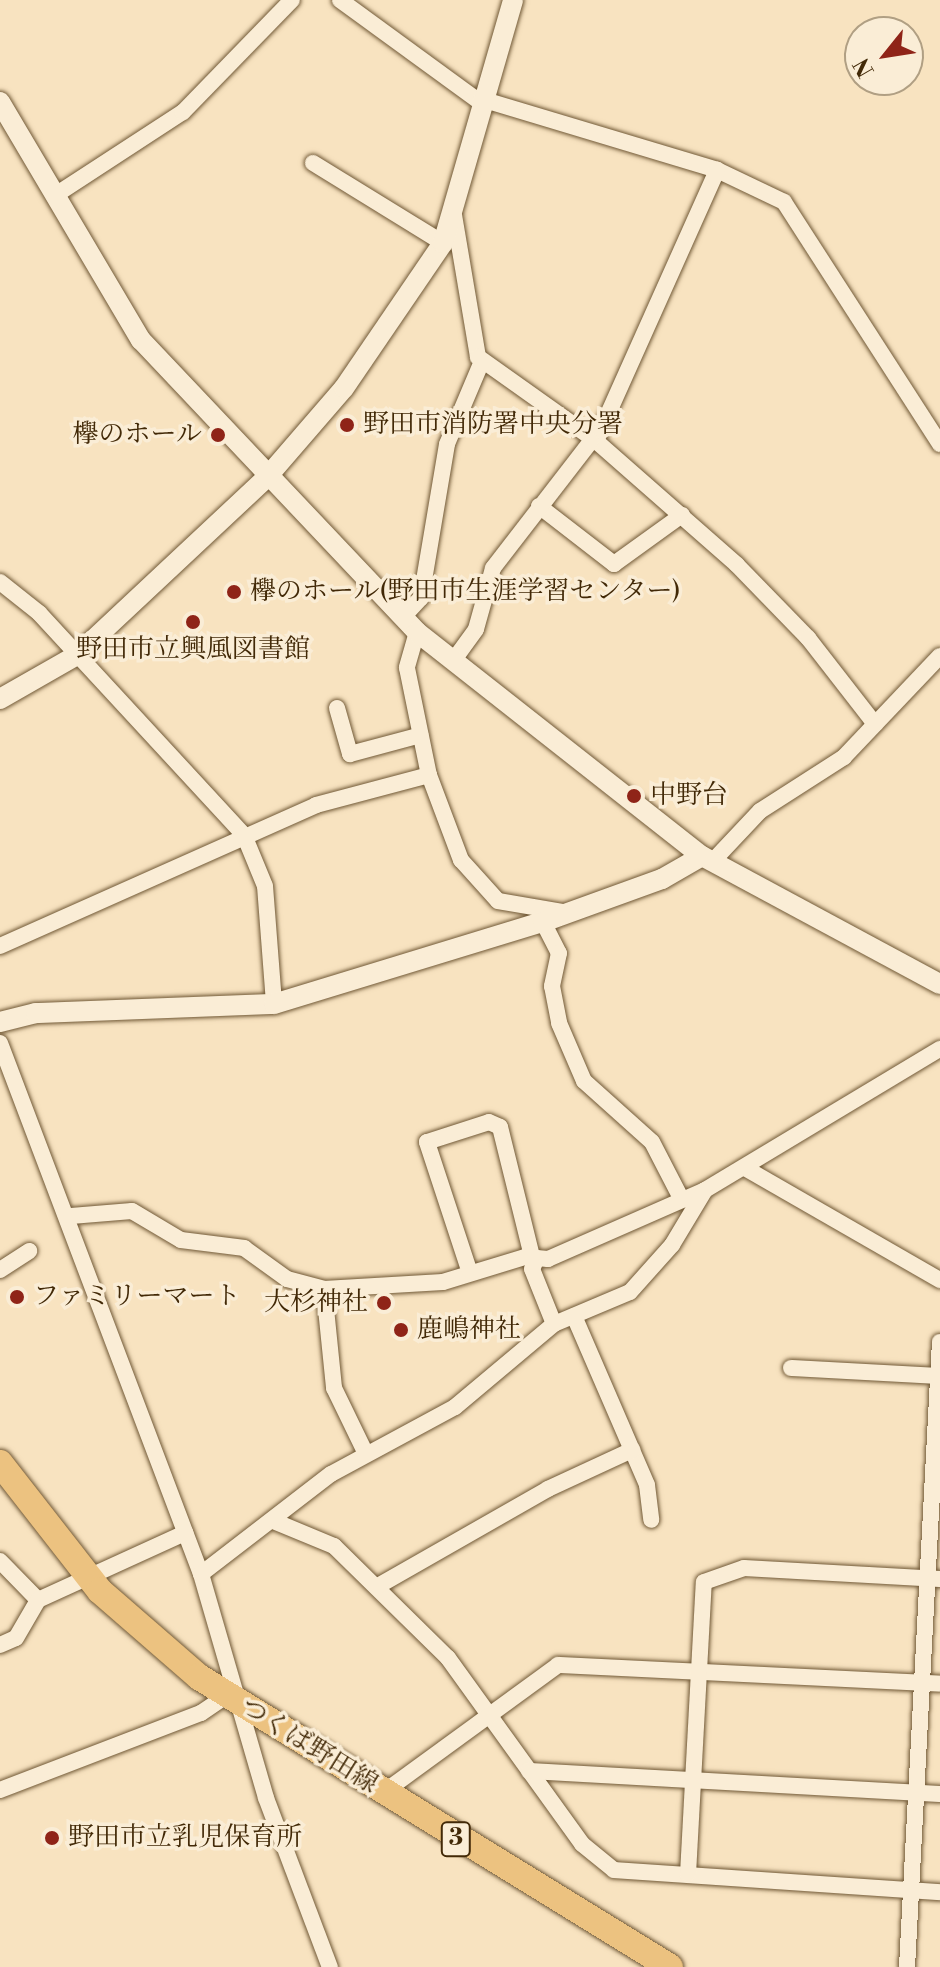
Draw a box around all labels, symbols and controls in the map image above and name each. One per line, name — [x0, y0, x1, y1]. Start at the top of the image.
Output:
north arrow — [844, 16, 924, 96]
text: N — [848, 53, 881, 82]
place label: 野田市消防署中央分署 — [363, 409, 623, 441]
marker: 野田市消防署中央分署 — [338, 416, 356, 434]
place label: 欅のホール — [72, 419, 202, 451]
marker: 欅のホール — [209, 426, 227, 444]
place label: 欅のホール(野田市生涯学習センター) — [250, 576, 682, 608]
marker: 欅のホール(野田市生涯学習センター) — [225, 583, 243, 601]
marker: 野田市立興風図書館 — [184, 613, 202, 631]
place label: 野田市立興風図書館 — [76, 634, 310, 666]
place label: 中野台 — [650, 780, 728, 812]
marker: 中野台 — [625, 787, 643, 805]
place label: ファミリーマート — [33, 1281, 241, 1313]
place label: 大杉神社 — [264, 1287, 368, 1319]
marker: ファミリーマート — [8, 1288, 26, 1306]
marker: 大杉神社 — [375, 1294, 393, 1312]
place label: 鹿嶋神社 — [417, 1314, 521, 1346]
marker: 鹿嶋神社 — [392, 1321, 410, 1339]
street label: つくば野田線 — [235, 1691, 383, 1801]
road number: 3 — [440, 1819, 472, 1859]
place label: 野田市立乳児保育所 — [68, 1822, 302, 1854]
marker: 野田市立乳児保育所 — [43, 1829, 61, 1847]

